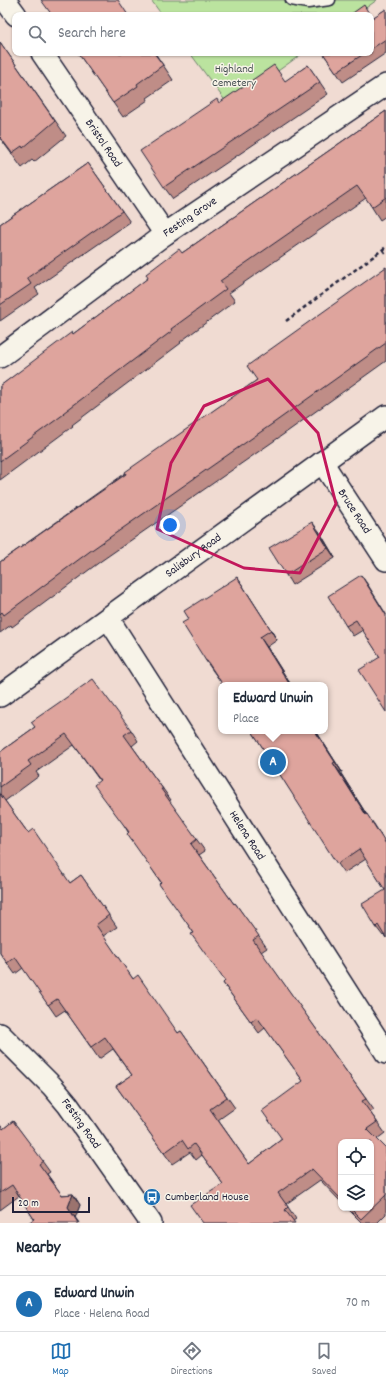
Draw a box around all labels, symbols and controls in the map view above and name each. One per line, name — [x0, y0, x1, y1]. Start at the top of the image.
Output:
search box — [12, 12, 374, 56]
icon: search — [26, 23, 48, 45]
text: Search here — [58, 23, 126, 45]
park label: Highland Cemetery — [212, 61, 257, 92]
street label: Bristol Road — [81, 116, 126, 171]
street label: Festing Grove — [160, 193, 221, 242]
street label: Bruce Road — [333, 486, 375, 537]
your location — [160, 515, 180, 535]
street label: Salisbury Road — [162, 529, 225, 582]
popup — [218, 682, 328, 734]
text: Edward Unwin — [233, 688, 313, 710]
text: Place — [233, 710, 259, 729]
pin: A — [260, 747, 286, 777]
street label: Helena Road — [225, 807, 269, 864]
street label: Festing Road — [57, 1094, 105, 1152]
map controls — [338, 1139, 374, 1211]
button: locate — [338, 1139, 374, 1175]
button: layers — [338, 1175, 374, 1211]
bus stop icon: Cumberland House — [142, 1187, 162, 1207]
place label: Cumberland House — [165, 1189, 249, 1206]
scale bar — [12, 1195, 90, 1214]
text: 20 m — [18, 1196, 39, 1212]
text: Nearby — [16, 1237, 60, 1261]
text: Edward Unwin — [54, 1283, 134, 1305]
text: A — [25, 1294, 33, 1313]
text: 70 m — [346, 1294, 370, 1313]
text: Place · Helena Road — [54, 1305, 150, 1324]
tab: Map — [50, 1340, 72, 1380]
tab: Directions — [171, 1340, 213, 1380]
tab: Saved — [312, 1340, 336, 1380]

